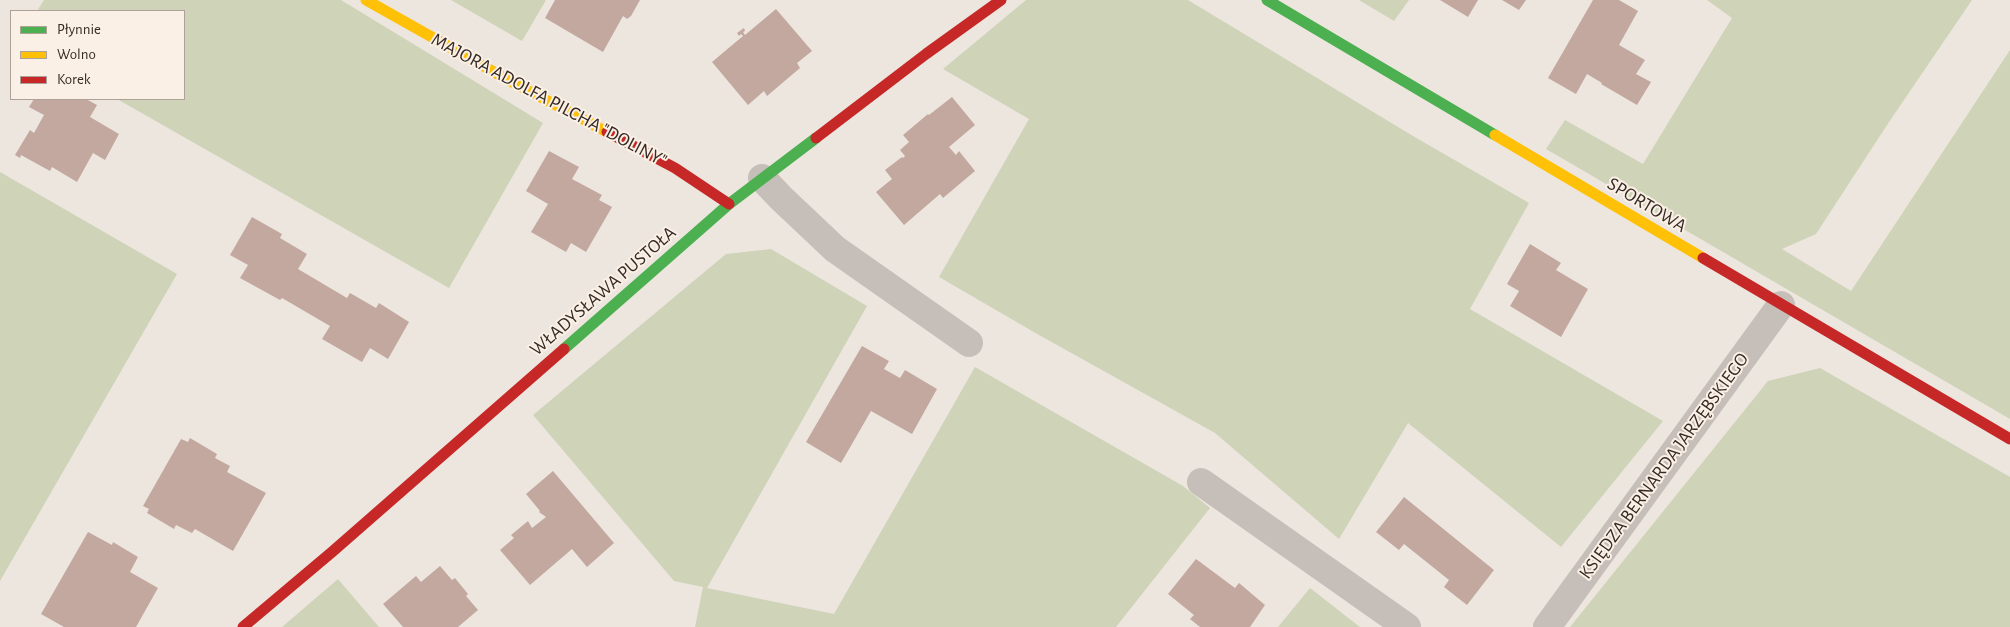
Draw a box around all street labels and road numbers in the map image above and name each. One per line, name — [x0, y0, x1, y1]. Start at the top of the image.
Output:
street label: MAJORA ADOLFA PILCHA "DOLINY" — [427, 28, 671, 172]
street label: SPORTOWA — [1603, 172, 1691, 238]
street label: WŁADYSŁAWA PUSTOŁA — [525, 221, 681, 361]
street label: KSIĘDZA BERNARDA JARZĘBSKIEGO — [1574, 348, 1754, 584]

